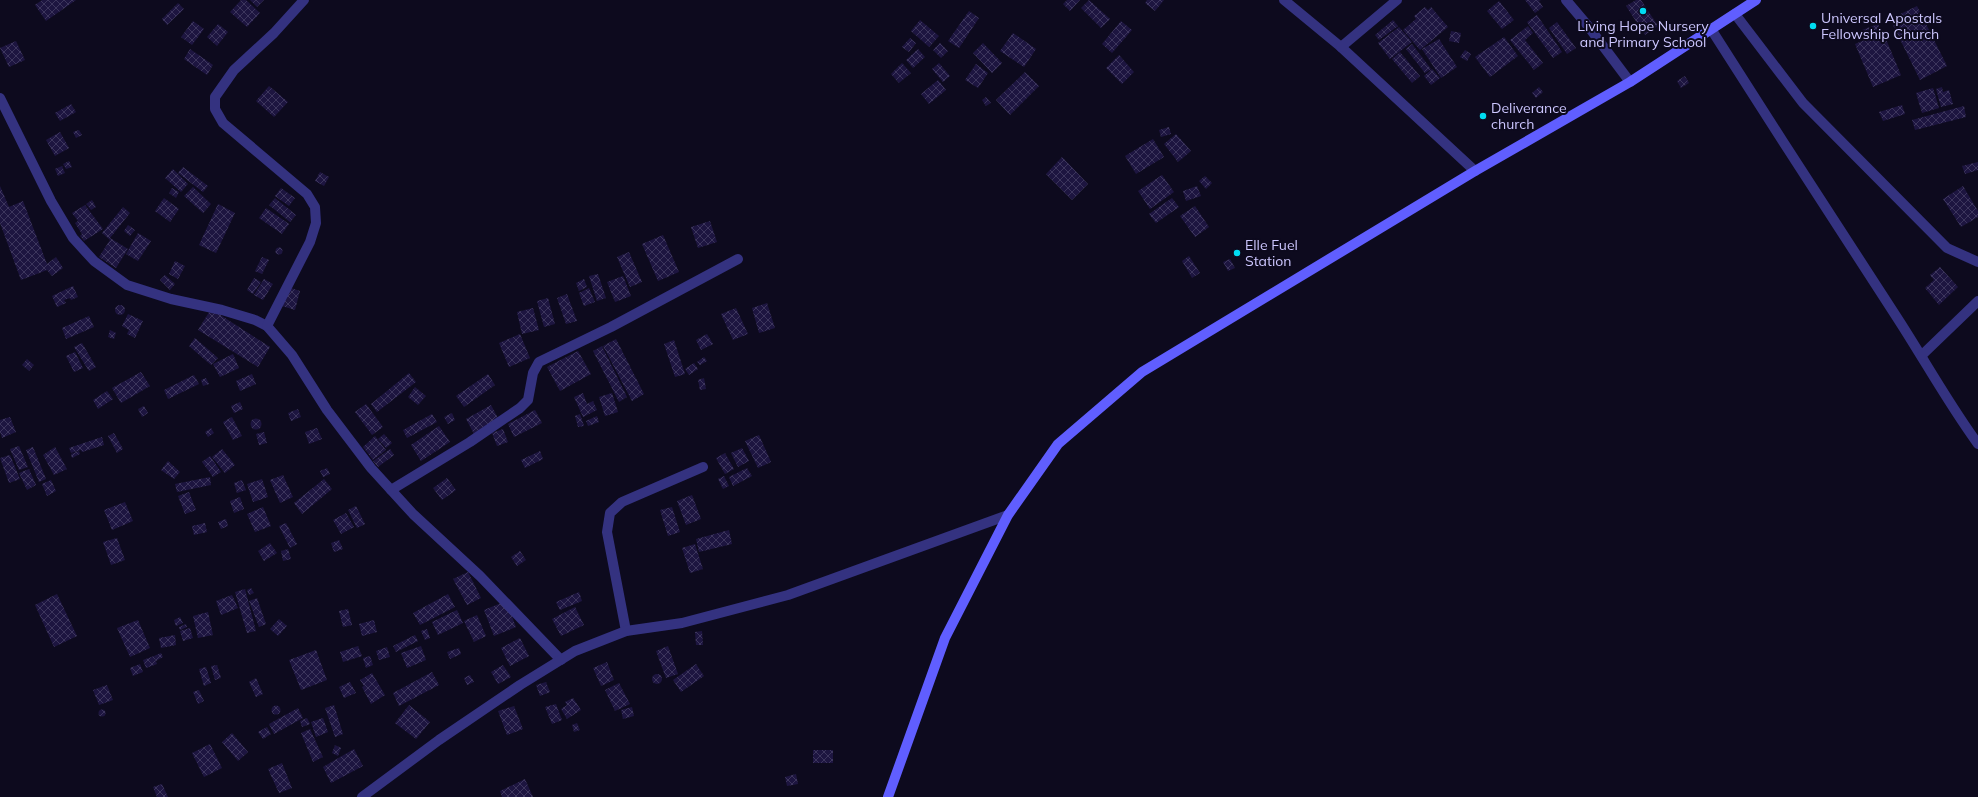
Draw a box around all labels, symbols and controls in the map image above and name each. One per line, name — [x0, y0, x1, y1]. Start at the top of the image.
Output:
marker: Living Hope Nursery and Primary School — [1638, 6, 1648, 16]
place label: Universal Apostals Fellowship Church — [1821, 9, 1942, 43]
place label: Living Hope Nursery and Primary School — [1577, 17, 1709, 51]
marker: Universal Apostals Fellowship Church — [1808, 21, 1818, 31]
place label: Deliverance church — [1491, 99, 1567, 133]
marker: Deliverance church — [1478, 111, 1488, 121]
place label: Elle Fuel Station — [1245, 236, 1298, 270]
marker: Elle Fuel Station — [1232, 248, 1242, 258]

